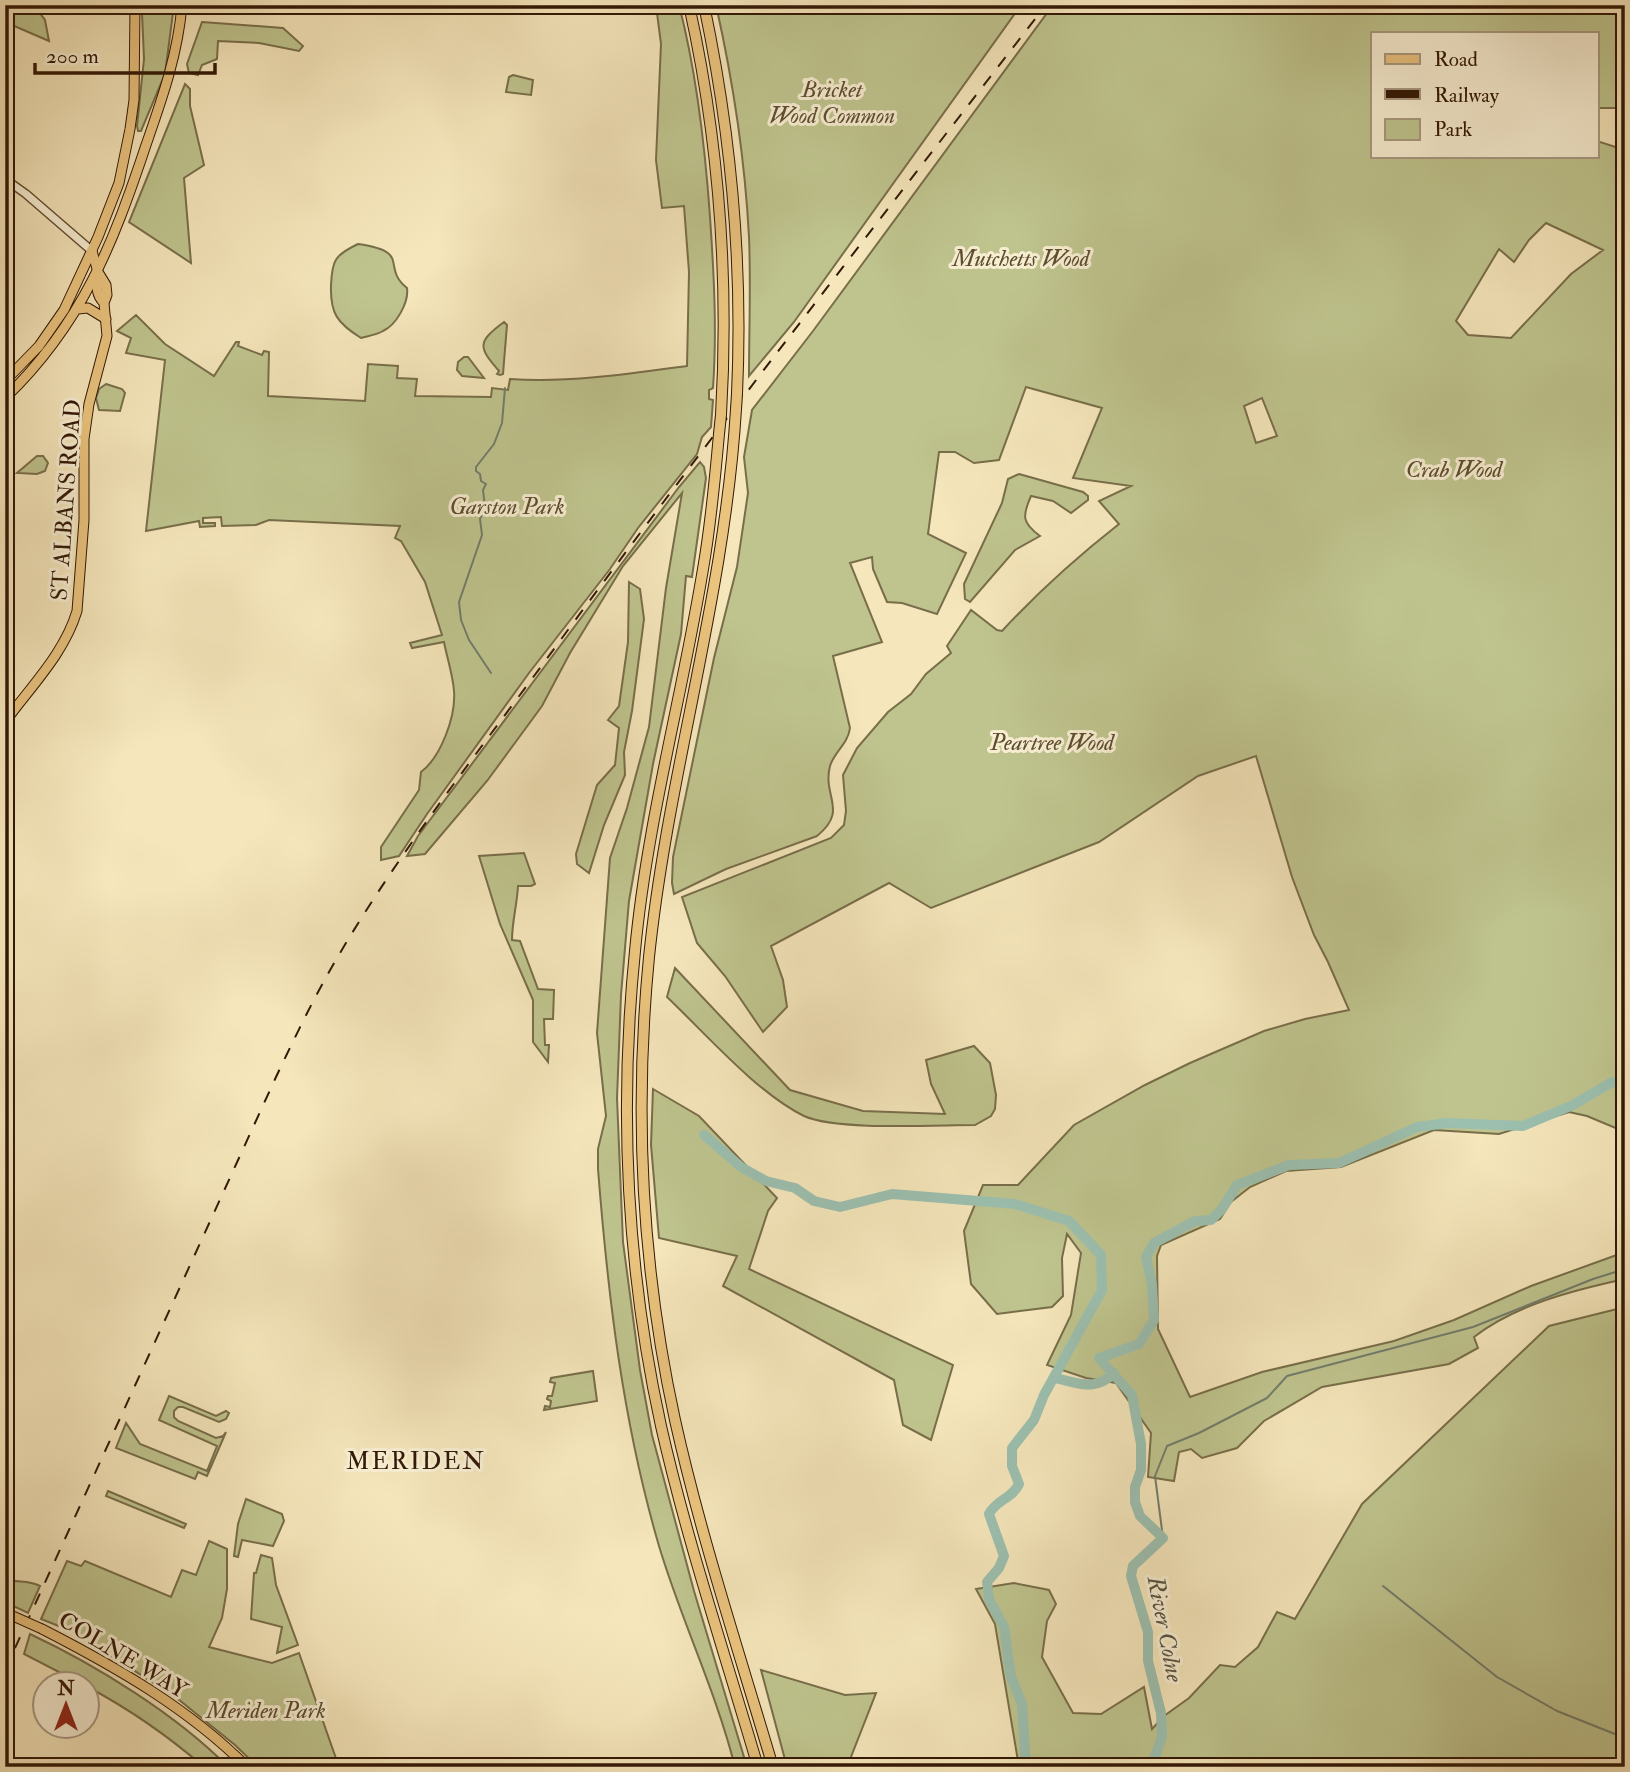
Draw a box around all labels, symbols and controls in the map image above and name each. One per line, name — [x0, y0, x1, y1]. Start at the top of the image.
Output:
scale bar — [35, 32, 215, 76]
legend — [1371, 32, 1598, 158]
text: 200 m — [46, 43, 99, 70]
text: Road — [1434, 46, 1479, 73]
park label: Bricket Wood Common — [769, 75, 895, 130]
text: Railway — [1434, 82, 1500, 109]
text: Park — [1434, 116, 1472, 143]
park label: Mutchetts Wood — [951, 244, 1091, 273]
street label: ST ALBANS ROAD — [45, 398, 87, 602]
park label: Crab Wood — [1406, 455, 1504, 484]
park label: Garston Park — [449, 492, 565, 521]
park label: Peartree Wood — [989, 728, 1115, 757]
district label: MERIDEN — [346, 1446, 486, 1477]
water label: River Colne — [1139, 1572, 1191, 1686]
street label: COLNE WAY — [53, 1606, 193, 1704]
north arrow — [32, 1670, 102, 1740]
park label: Meriden Park — [204, 1696, 326, 1725]

